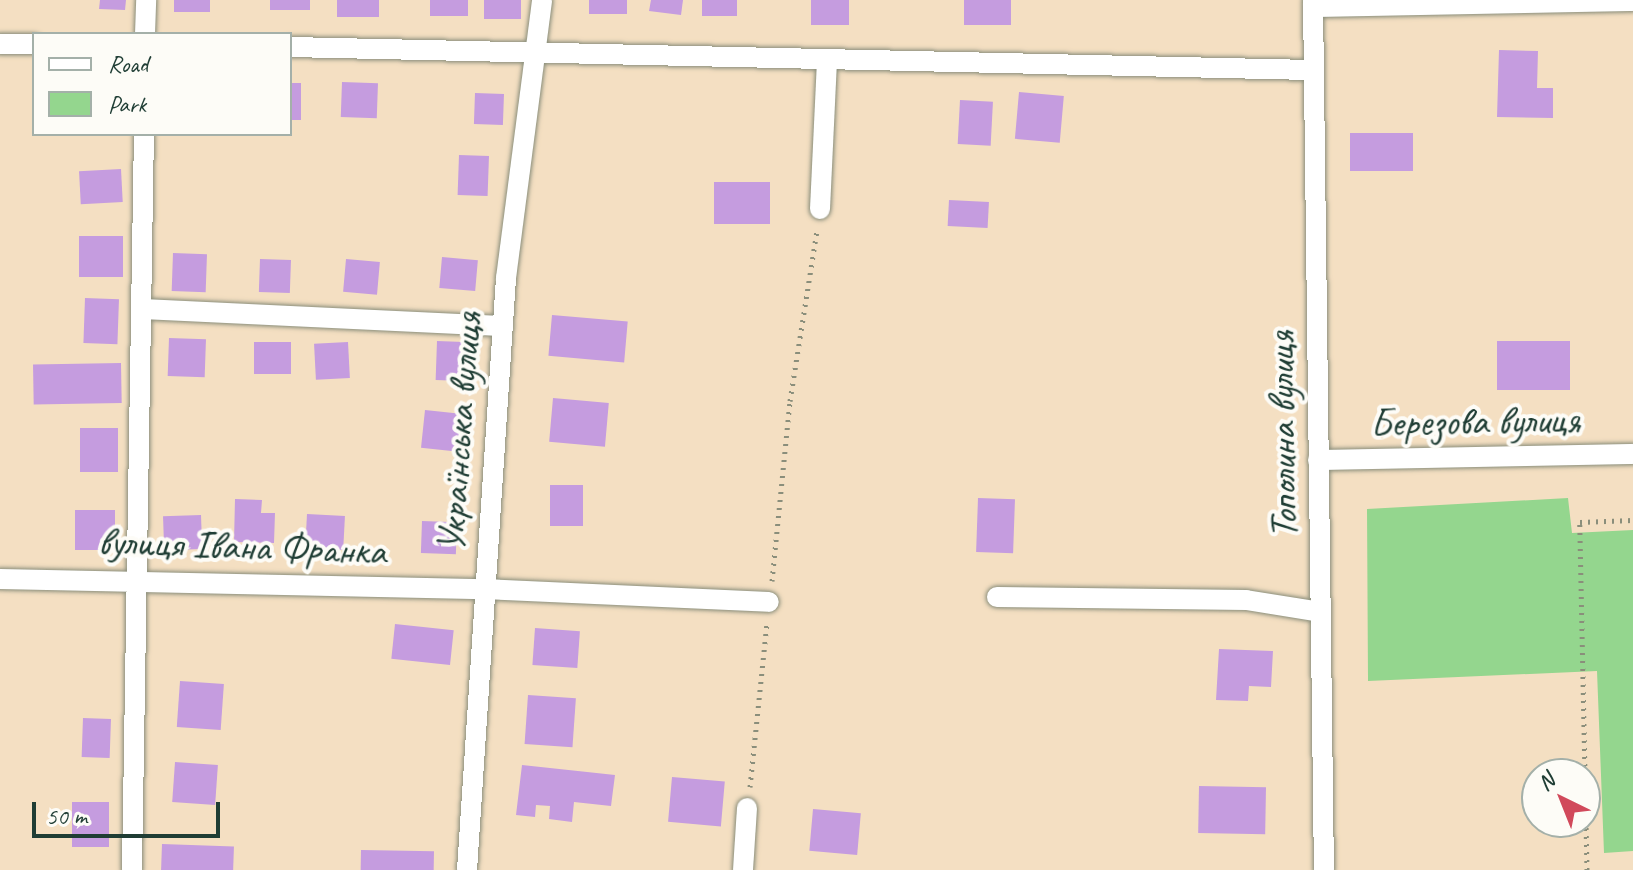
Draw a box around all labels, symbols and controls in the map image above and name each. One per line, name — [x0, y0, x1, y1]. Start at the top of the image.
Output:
legend — [32, 32, 292, 136]
text: Road — [108, 49, 148, 79]
text: Park — [108, 89, 146, 119]
street label: Українська вулиця — [427, 310, 491, 554]
street label: Тополина вулиця — [1256, 329, 1308, 541]
street label: Березова вулиця — [1369, 395, 1581, 447]
street label: вулиця Івана Франка — [98, 517, 386, 575]
north arrow — [1521, 758, 1601, 838]
text: N — [1531, 767, 1561, 797]
scale bar — [36, 786, 224, 836]
text: 50 m — [46, 801, 87, 831]

